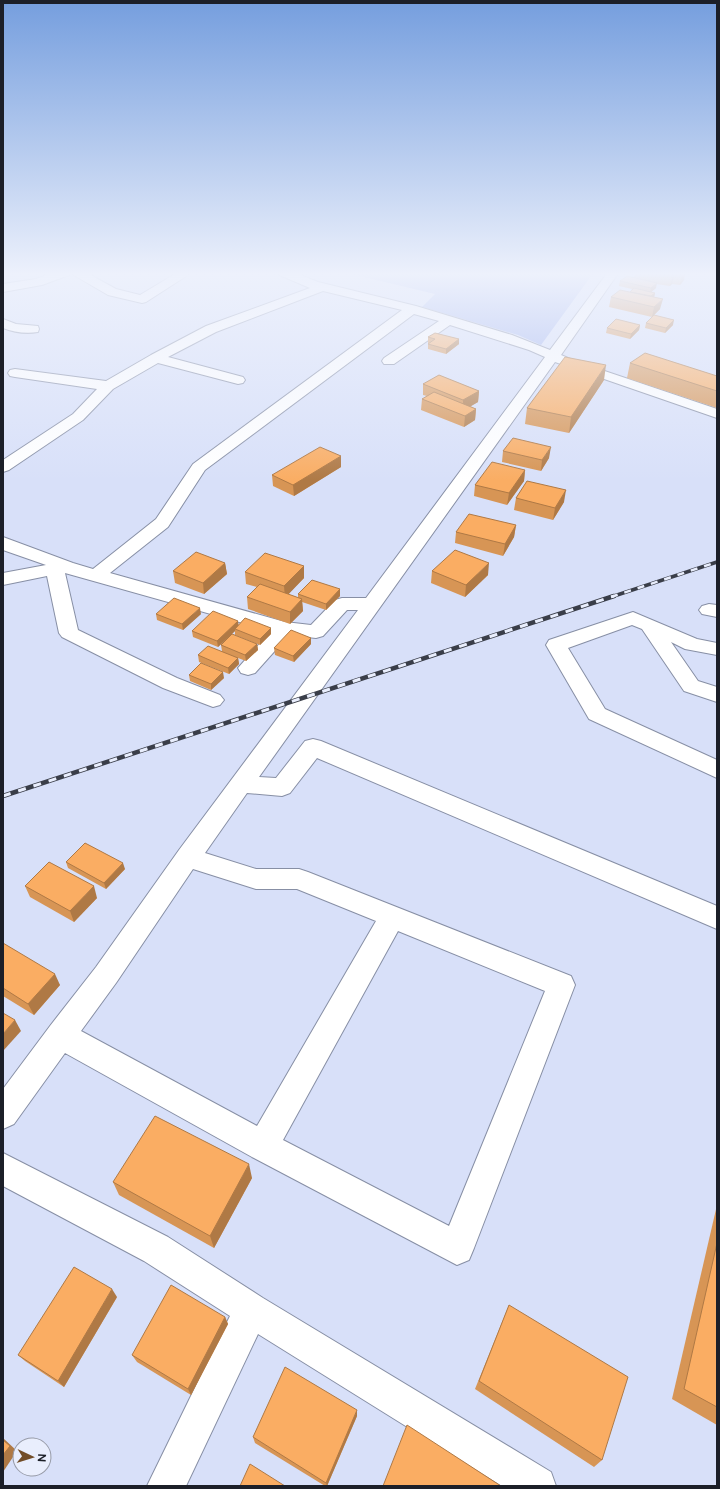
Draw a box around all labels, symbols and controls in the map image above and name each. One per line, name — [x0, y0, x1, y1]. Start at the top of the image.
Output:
north arrow — [12, 1437, 52, 1477]
text: N — [36, 1453, 48, 1462]

